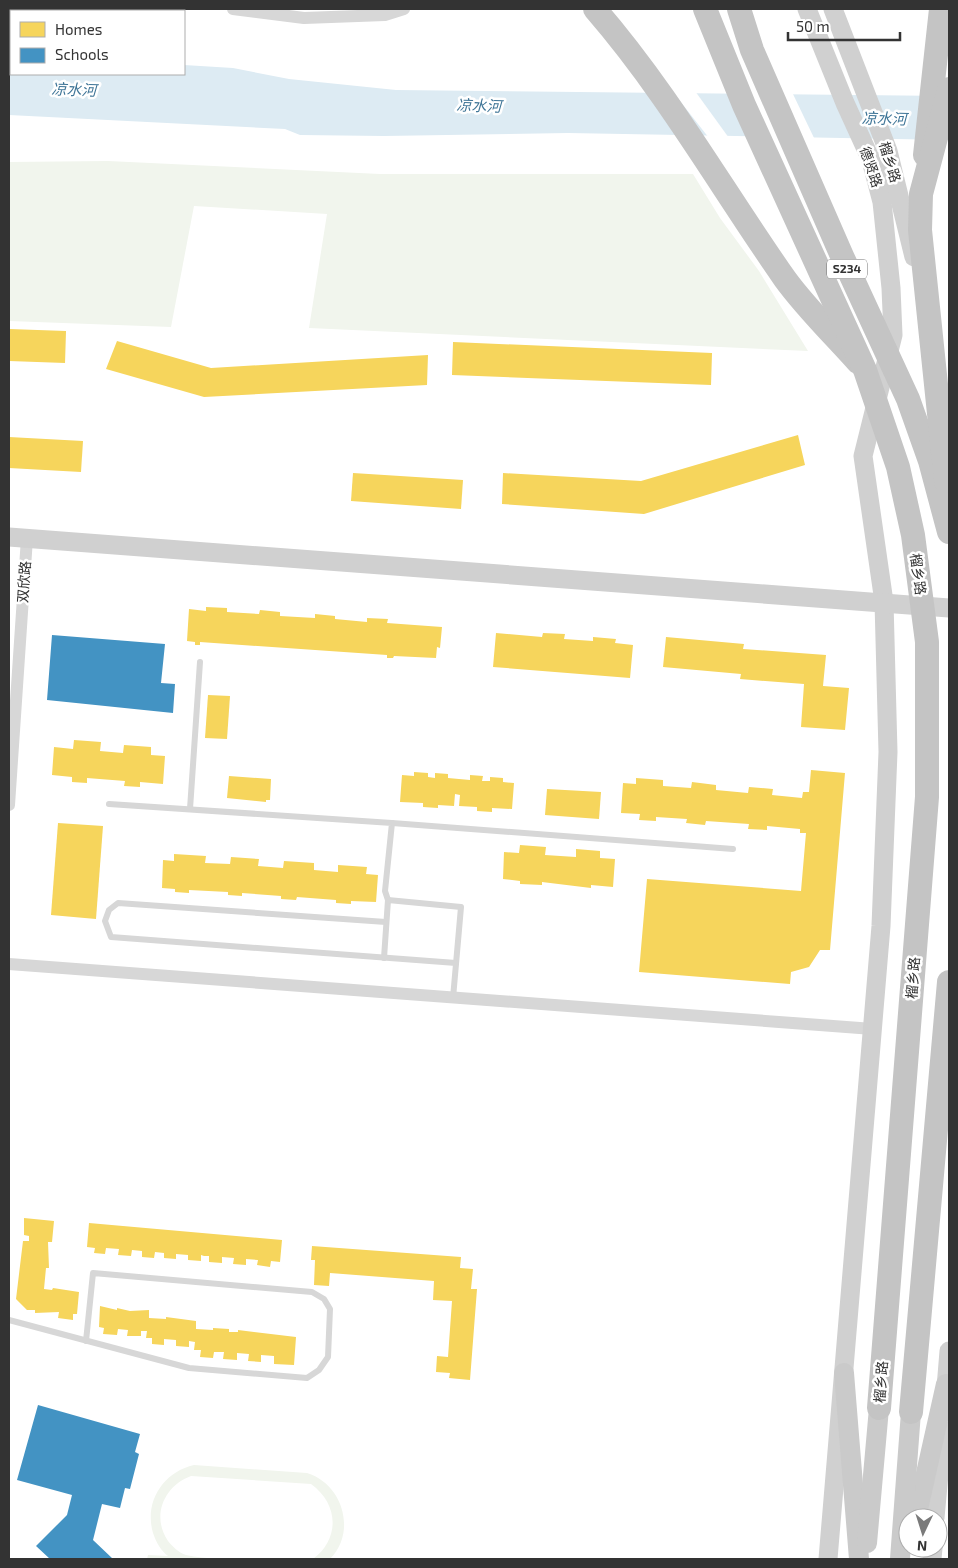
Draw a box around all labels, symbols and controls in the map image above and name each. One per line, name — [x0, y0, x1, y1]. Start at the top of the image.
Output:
legend — [10, 10, 185, 75]
scale bar — [788, 10, 900, 42]
text: 50 m — [796, 17, 830, 35]
text: Homes — [55, 20, 102, 38]
text: Schools — [55, 45, 109, 63]
water label: 凉水河 — [51, 79, 100, 99]
water label: 凉水河 — [456, 95, 505, 115]
water label: 凉水河 — [861, 109, 910, 127]
street label: 榴乡路 — [876, 139, 905, 184]
street label: 德贤路 — [857, 144, 886, 189]
road number: S234 — [827, 260, 867, 278]
street label: 榴乡路 — [907, 552, 930, 596]
street label: 双欣路 — [14, 560, 33, 604]
street label: 榴乡路 — [903, 956, 922, 1000]
street label: 榴乡路 — [871, 1360, 890, 1404]
north arrow — [898, 1508, 948, 1558]
text: N — [916, 1538, 928, 1555]

